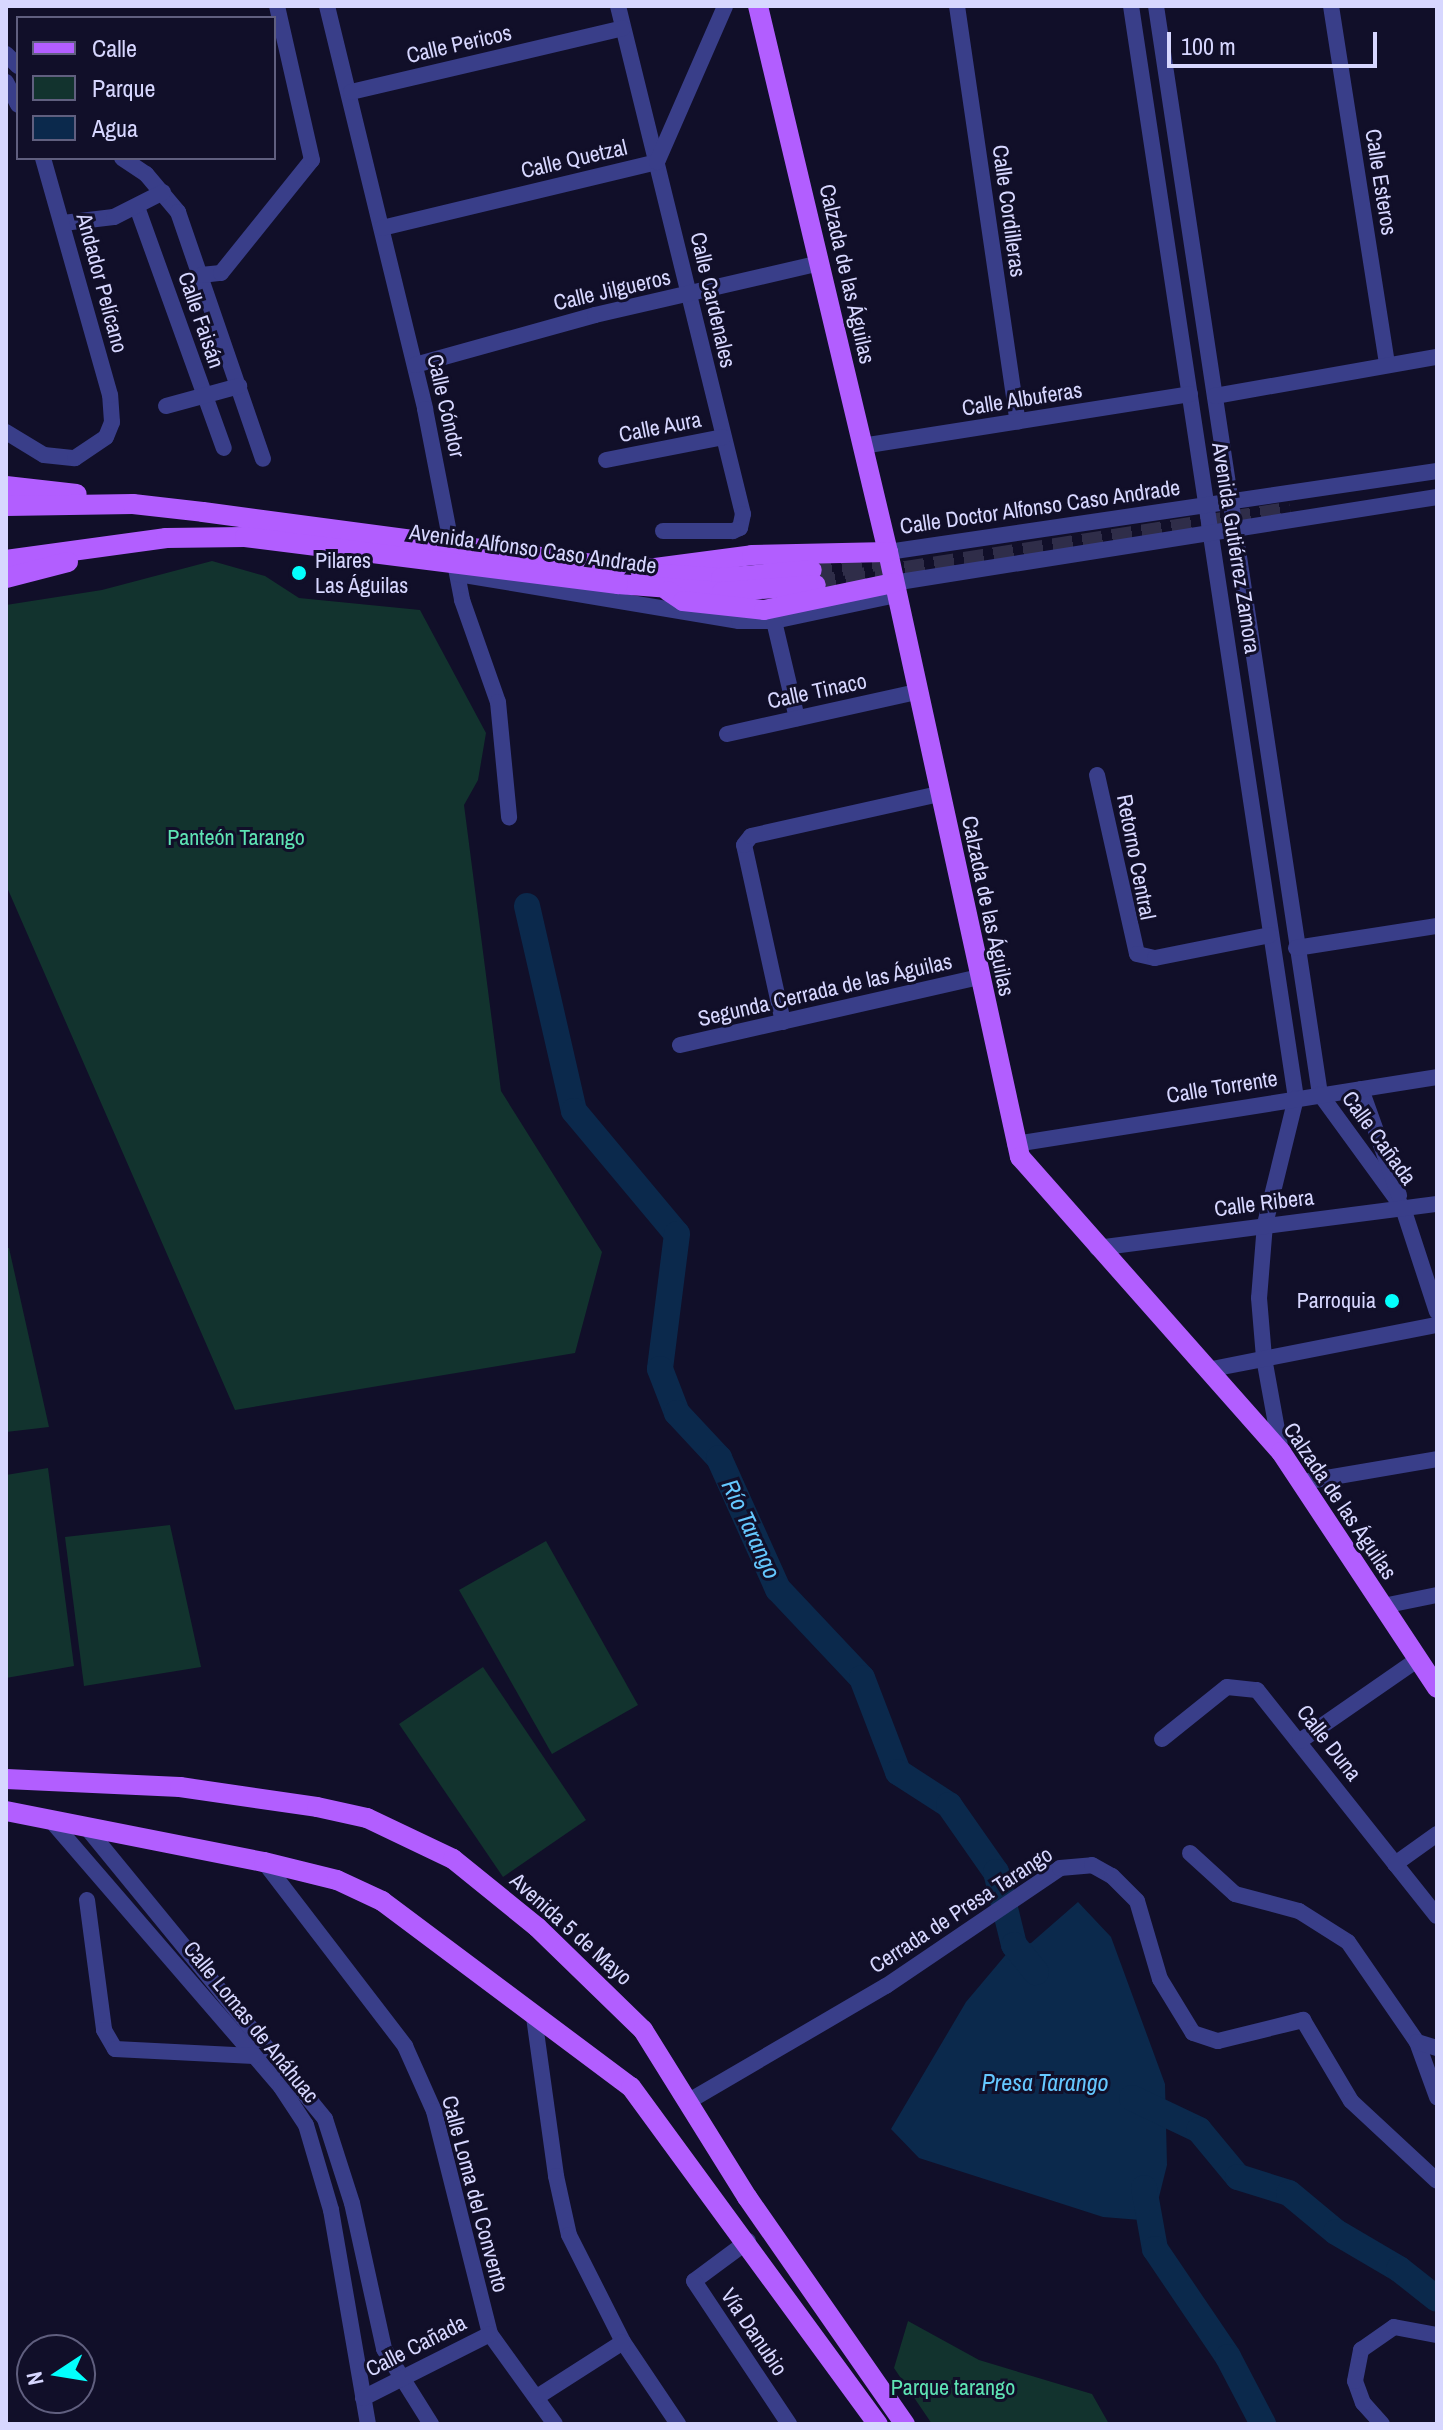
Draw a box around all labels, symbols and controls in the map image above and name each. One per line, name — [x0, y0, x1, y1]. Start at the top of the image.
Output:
legend — [16, 16, 276, 160]
scale bar — [1171, 16, 1381, 66]
street label: Calle Pericos — [404, 19, 514, 69]
text: 100 m — [1181, 30, 1236, 62]
text: Calle — [92, 32, 137, 64]
text: Parque — [92, 72, 155, 104]
text: Agua — [92, 112, 138, 144]
street label: Calle Esteros — [1360, 127, 1402, 237]
street label: Calle Quetzal — [518, 134, 630, 184]
street label: Calle Cordilleras — [987, 143, 1031, 279]
street label: Calzada de las Águilas — [813, 181, 881, 367]
street label: Andador Pelícano — [71, 210, 133, 356]
street label: Calle Cardenales — [685, 230, 741, 370]
street label: Calle Jilgueros — [551, 264, 673, 316]
street label: Calle Faisán — [172, 268, 230, 372]
street label: Calle Cóndor — [421, 352, 471, 460]
street label: Calle Albuferas — [960, 376, 1084, 422]
street label: Calle Aura — [616, 406, 704, 448]
street label: Avenida Gutiérrez Zamora — [1206, 441, 1266, 655]
street label: Calle Doctor Alfonso Caso Andrade — [897, 474, 1183, 540]
street label: Avenida Alfonso Caso Andrade — [407, 518, 659, 580]
place label: Pilares Las Águilas — [315, 547, 409, 598]
marker: Pilares Las Águilas — [290, 564, 308, 582]
street label: Calle Tinaco — [765, 668, 869, 714]
street label: Retorno Central — [1111, 792, 1161, 922]
street label: Calzada de las Águilas — [956, 813, 1020, 999]
park label: Panteón Tarango — [167, 825, 305, 851]
street label: Segunda Cerrada de las Águilas — [695, 948, 955, 1032]
street label: Calle Torrente — [1164, 1065, 1280, 1109]
street label: Calle Cañada — [1336, 1086, 1422, 1190]
street label: Calle Ribera — [1213, 1184, 1315, 1222]
place label: Parroquia — [1297, 1288, 1376, 1314]
marker: Parroquia — [1383, 1292, 1401, 1310]
street label: Calzada de las Águilas — [1277, 1417, 1403, 1585]
water label: Río Tarango — [715, 1475, 787, 1583]
street label: Calle Duna — [1291, 1700, 1367, 1786]
street label: Cerrada de Presa Tarango — [865, 1841, 1057, 1979]
street label: Avenida 5 de Mayo — [505, 1867, 637, 1991]
street label: Calle Lomas de Anáhuac — [177, 1935, 325, 2109]
water label: Presa Tarango — [981, 2069, 1109, 2097]
street label: Calle Loma del Convento — [436, 2093, 514, 2295]
street label: Vía Danubio — [715, 2283, 793, 2381]
street label: Calle Cañada — [361, 2309, 471, 2383]
north arrow — [16, 2334, 96, 2414]
text: N — [18, 2369, 51, 2388]
park label: Parque tarango — [891, 2375, 1015, 2401]

